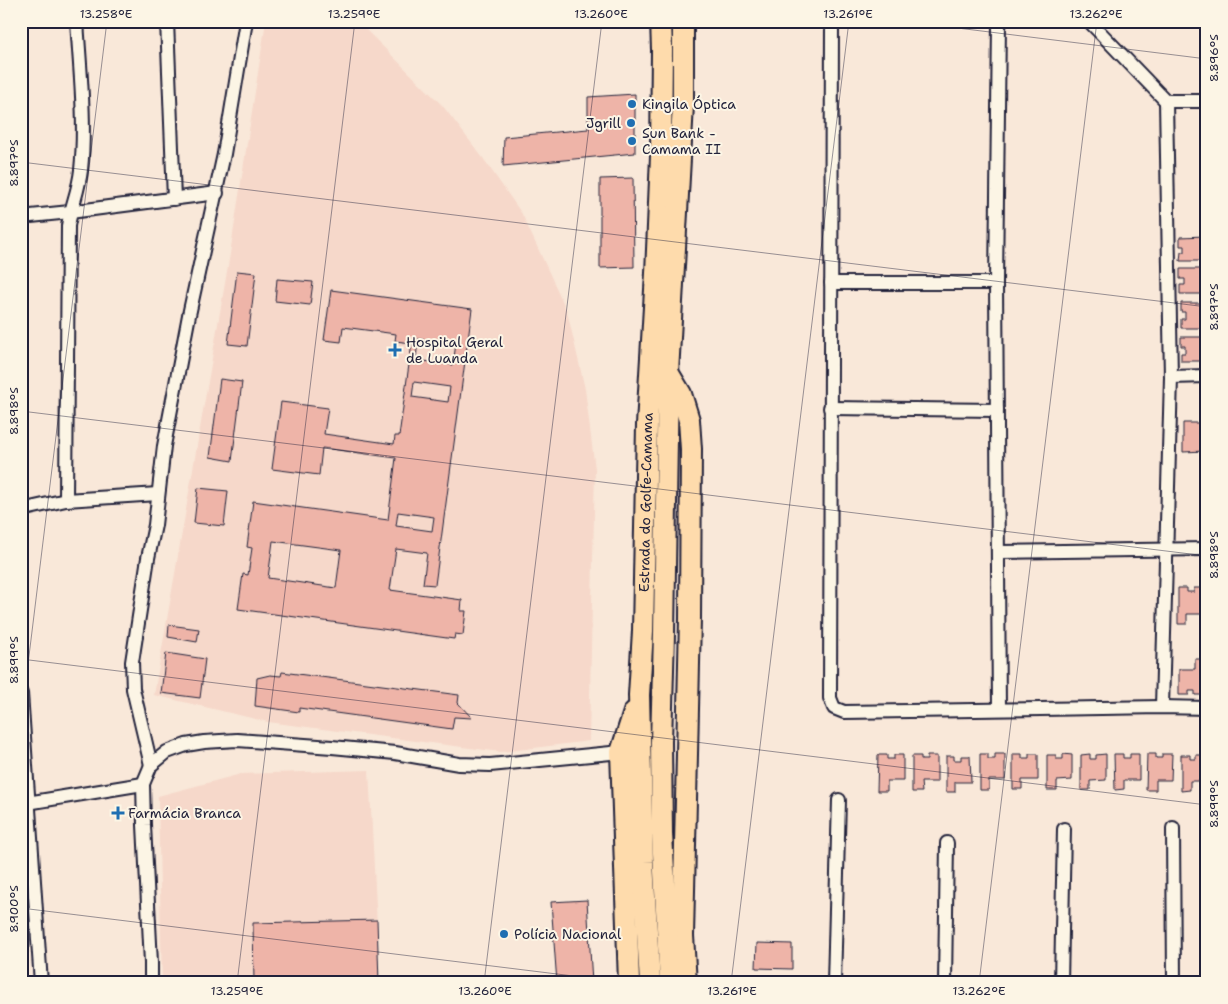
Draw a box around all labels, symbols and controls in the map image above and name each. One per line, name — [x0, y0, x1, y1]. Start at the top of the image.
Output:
text: 13.258°E — [80, 6, 132, 22]
text: 13.259°E — [328, 6, 380, 22]
text: 13.260°E — [574, 6, 628, 22]
text: 13.261°E — [823, 6, 873, 22]
text: 13.262°E — [1070, 6, 1122, 22]
text: 8.896°S — [1206, 34, 1222, 82]
place label: Kingila Óptica — [642, 95, 736, 113]
marker: Kingila Óptica — [626, 98, 638, 110]
place label: Jgrill — [586, 114, 622, 132]
marker: Jgrill — [625, 117, 637, 129]
place label: Sun Bank - Camama II — [642, 124, 721, 158]
marker: Sun Bank - Camama II — [626, 135, 638, 147]
text: 8.897°S — [6, 139, 22, 187]
text: 8.897°S — [1206, 283, 1222, 331]
place label: Hospital Geral de Luanda — [406, 333, 504, 367]
marker: Hospital Geral de Luanda — [388, 343, 402, 357]
text: 8.898°S — [6, 387, 22, 435]
street label: Estrada do Golfe-Camama — [635, 412, 657, 592]
text: 8.898°S — [1206, 531, 1222, 579]
text: 8.899°S — [6, 636, 22, 684]
text: 8.899°S — [1206, 780, 1222, 828]
place label: Farmácia Branca — [128, 804, 241, 822]
marker: Farmácia Branca — [112, 807, 124, 819]
text: 8.900°S — [6, 885, 22, 933]
place label: Polícia Nacional — [514, 925, 622, 943]
marker: Polícia Nacional — [498, 928, 510, 940]
text: 13.259°E — [211, 983, 263, 999]
text: 13.260°E — [458, 983, 512, 999]
text: 13.261°E — [707, 983, 757, 999]
text: 13.262°E — [953, 983, 1005, 999]

